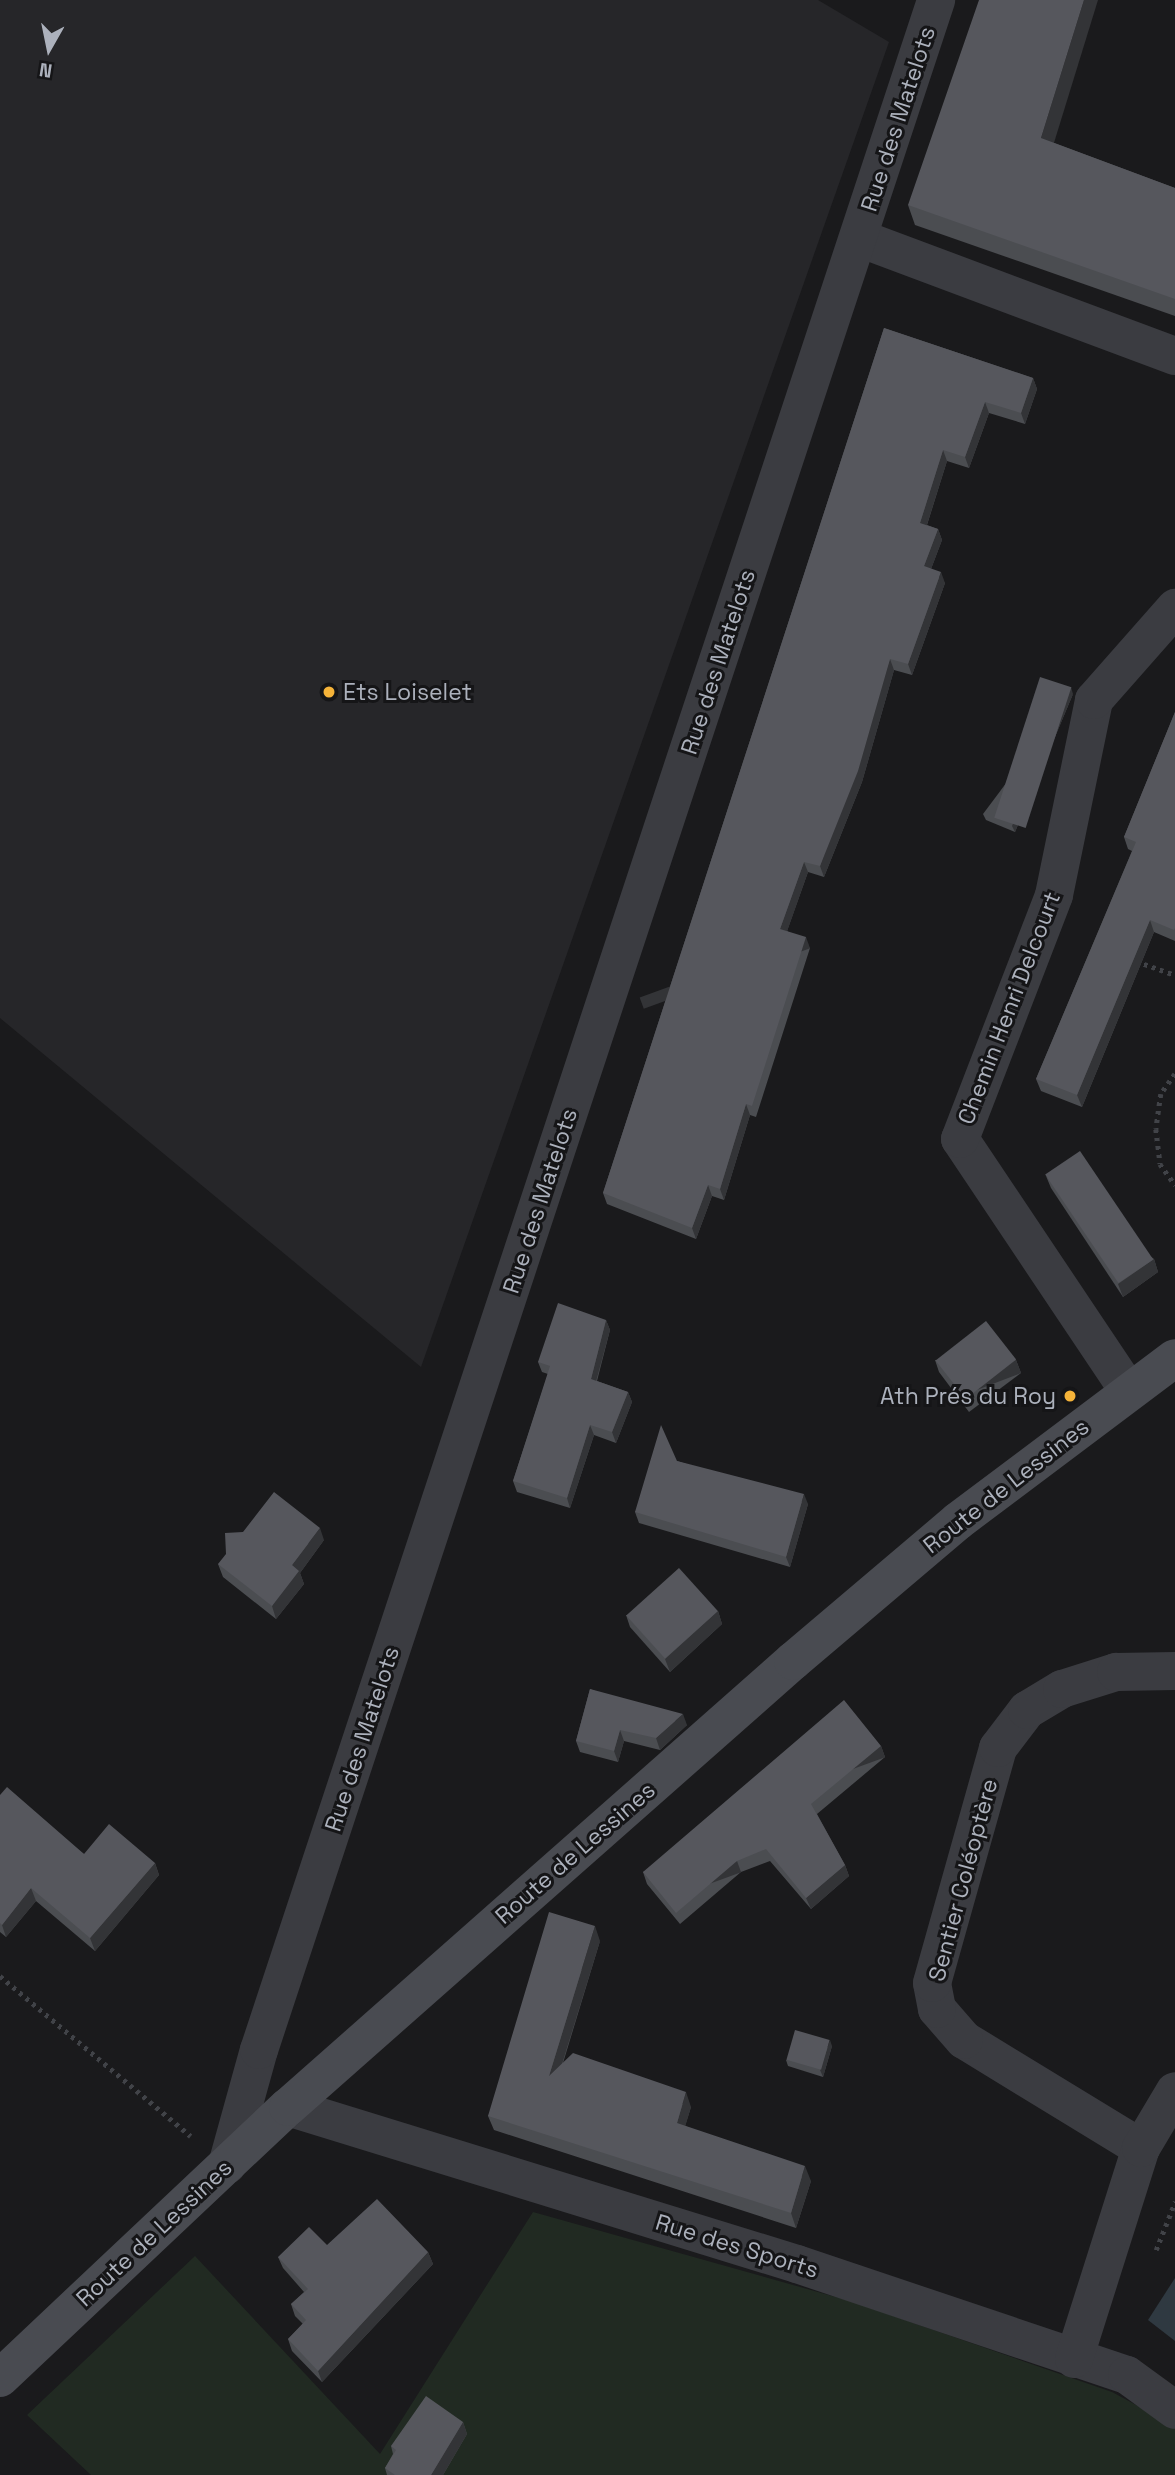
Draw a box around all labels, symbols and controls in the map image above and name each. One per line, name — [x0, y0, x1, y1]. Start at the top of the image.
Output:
north arrow — [14, 14, 84, 84]
street label: Rue des Matelots — [855, 23, 941, 215]
text: N — [37, 57, 54, 84]
street label: Rue des Matelots — [675, 566, 761, 758]
place label: Ets Loiselet — [343, 678, 472, 706]
marker: Ets Loiselet — [321, 684, 337, 700]
street label: Chemin Henri Delcourt — [952, 888, 1066, 1128]
street label: Rue des Matelots — [497, 1105, 583, 1297]
place label: Ath Prés du Roy — [880, 1382, 1056, 1410]
marker: Ath Prés du Roy — [1062, 1388, 1078, 1404]
street label: Route de Lessines — [918, 1413, 1094, 1559]
street label: Rue des Matelots — [319, 1643, 405, 1835]
street label: Route de Lessines — [489, 1776, 661, 1930]
street label: Sentier Coléoptère — [923, 1776, 1003, 1984]
street label: Route de Lessines — [70, 2154, 238, 2312]
street label: Rue des Sports — [652, 2208, 822, 2284]

